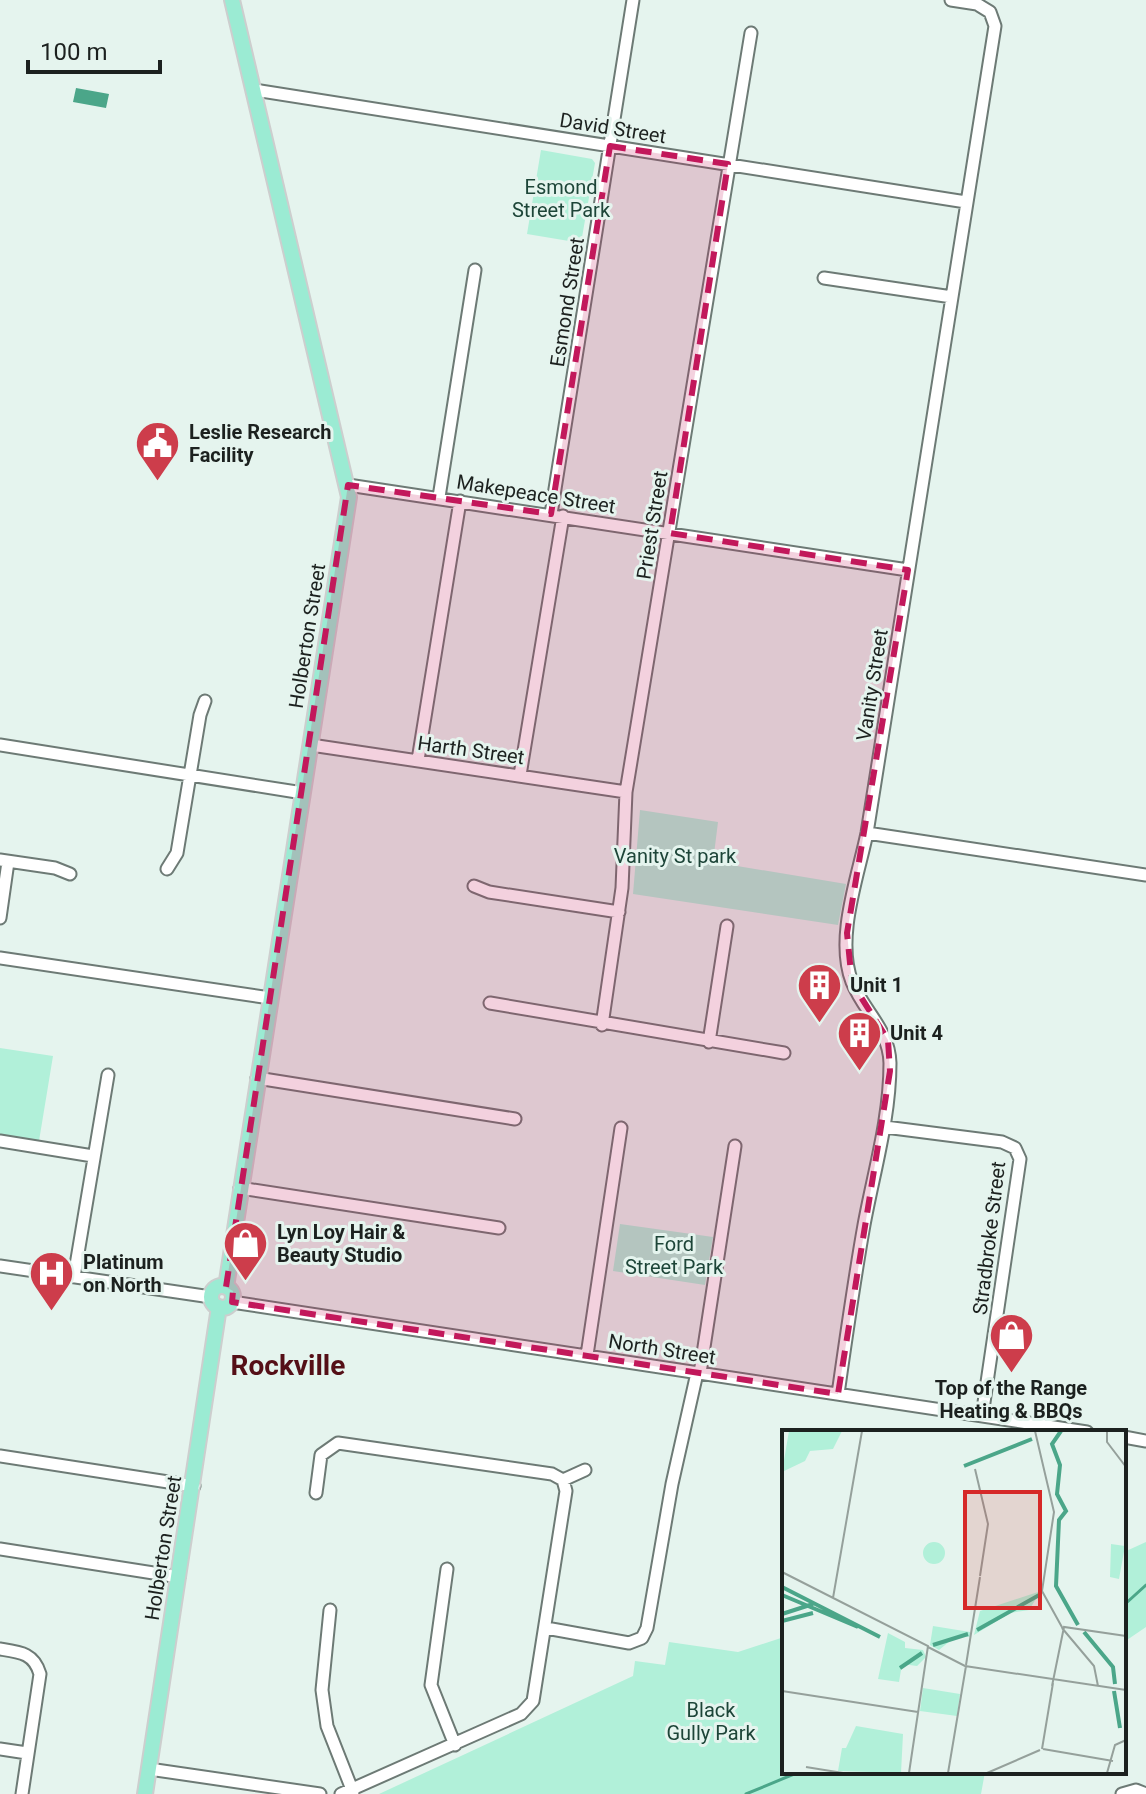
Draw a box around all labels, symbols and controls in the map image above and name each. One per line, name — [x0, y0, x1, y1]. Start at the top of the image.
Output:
scale bar — [28, 24, 160, 74]
text: 100 m — [40, 38, 107, 66]
street label: David Street — [558, 108, 668, 148]
park label: Esmond Street Park — [512, 175, 611, 222]
street label: Esmond Street — [545, 236, 589, 368]
public building icon: Leslie Research Facility — [134, 420, 182, 483]
place label: Leslie Research Facility — [189, 420, 331, 467]
street label: Priest Street — [632, 469, 672, 581]
street label: Makepeace Street — [455, 470, 617, 518]
street label: Holberton Street — [284, 562, 330, 710]
street label: Vanity Street — [851, 627, 893, 743]
street label: Harth Street — [416, 731, 526, 769]
park label: Vanity St park — [614, 844, 737, 868]
building icon: Unit 1 — [795, 961, 843, 1024]
place label: Unit 1 — [850, 973, 903, 997]
building icon: Unit 4 — [835, 1009, 883, 1072]
place label: Unit 4 — [890, 1021, 943, 1045]
street label: Stradbroke Street — [968, 1160, 1010, 1316]
shop icon: Lyn Loy Hair & Beauty Studio — [222, 1220, 270, 1283]
place label: Lyn Loy Hair & Beauty Studio — [277, 1220, 405, 1267]
park label: Ford Street Park — [625, 1232, 724, 1279]
hospital icon: Platinum on North — [28, 1249, 76, 1312]
place label: Platinum on North — [83, 1250, 164, 1297]
shop icon: Top of the Range Heating & BBQs — [987, 1312, 1035, 1375]
street label: North Street — [607, 1329, 717, 1369]
district label: Rockville — [231, 1349, 345, 1382]
place label: Top of the Range Heating & BBQs — [935, 1376, 1087, 1423]
inset map — [782, 1430, 1126, 1774]
street label: Holberton Street — [140, 1474, 186, 1622]
park label: Black Gully Park — [666, 1698, 756, 1745]

